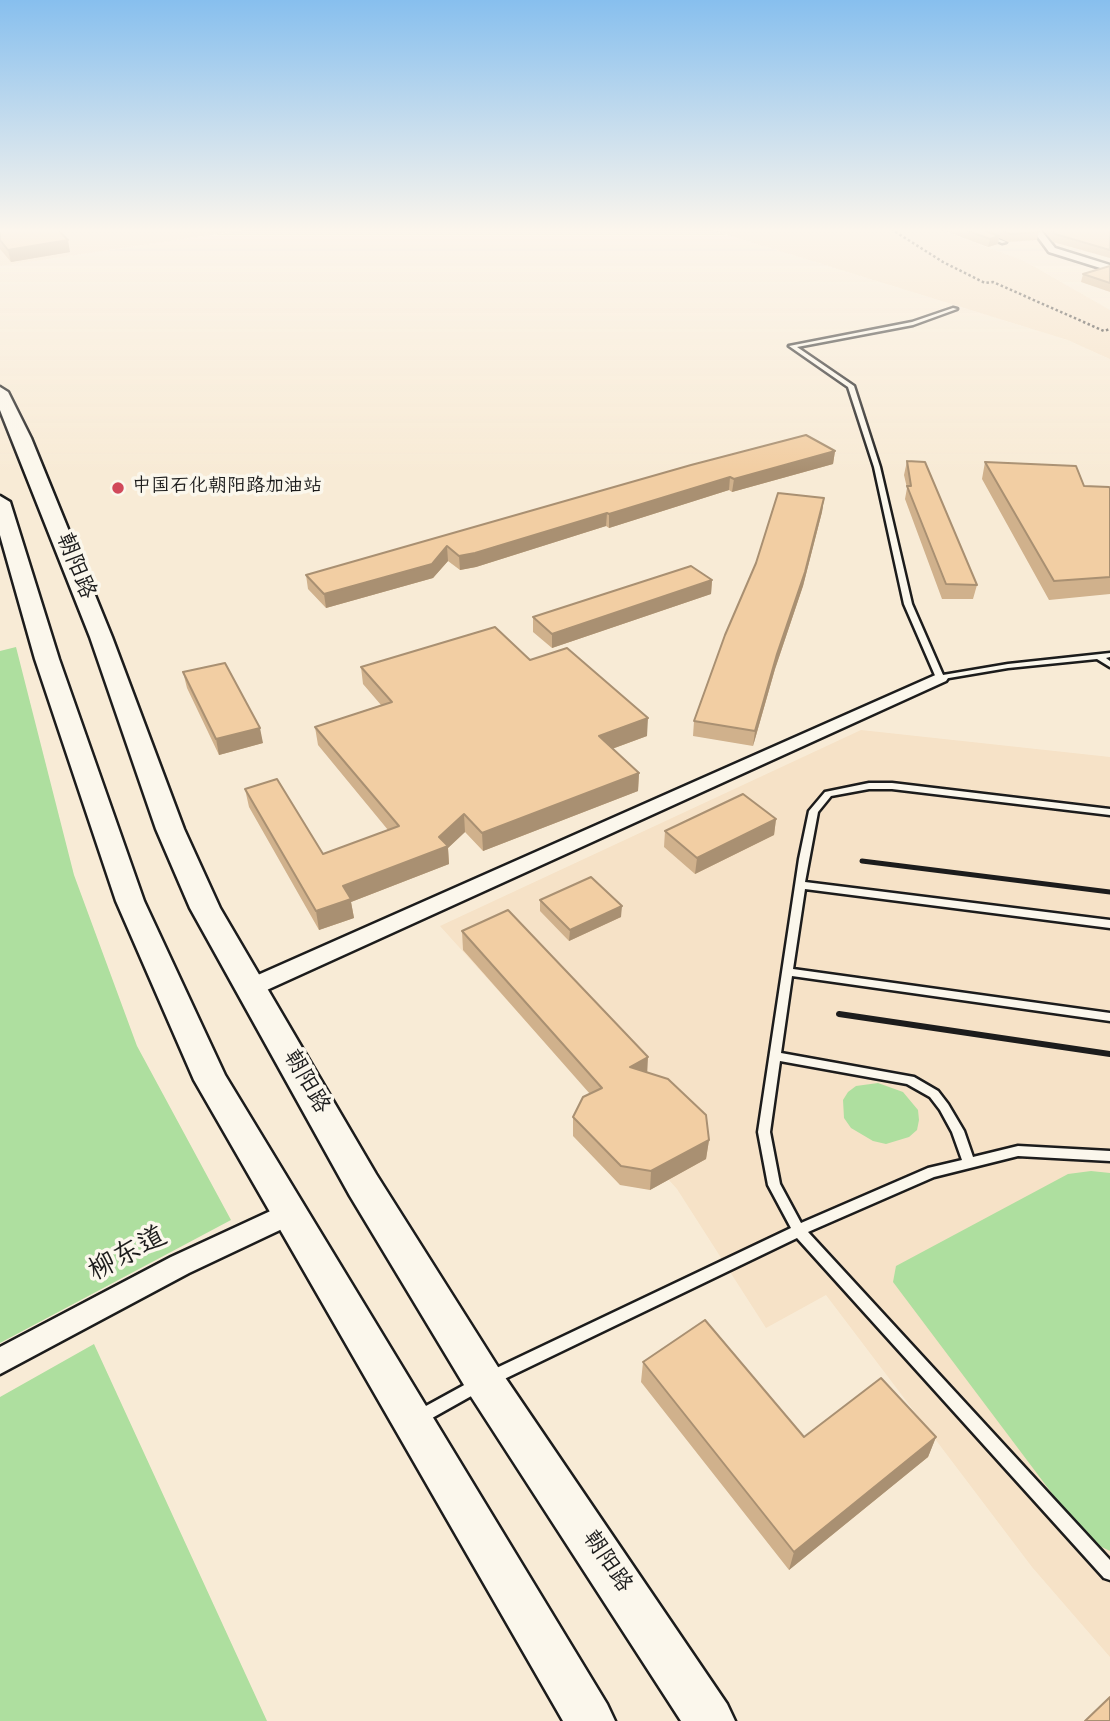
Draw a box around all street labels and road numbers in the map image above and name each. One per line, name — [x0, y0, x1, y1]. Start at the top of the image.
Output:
street label: 朝阳路 — [47, 530, 99, 604]
street label: 朝阳路 — [275, 1046, 333, 1120]
street label: 柳东道 — [84, 1222, 174, 1292]
street label: 朝阳路 — [574, 1527, 636, 1599]

